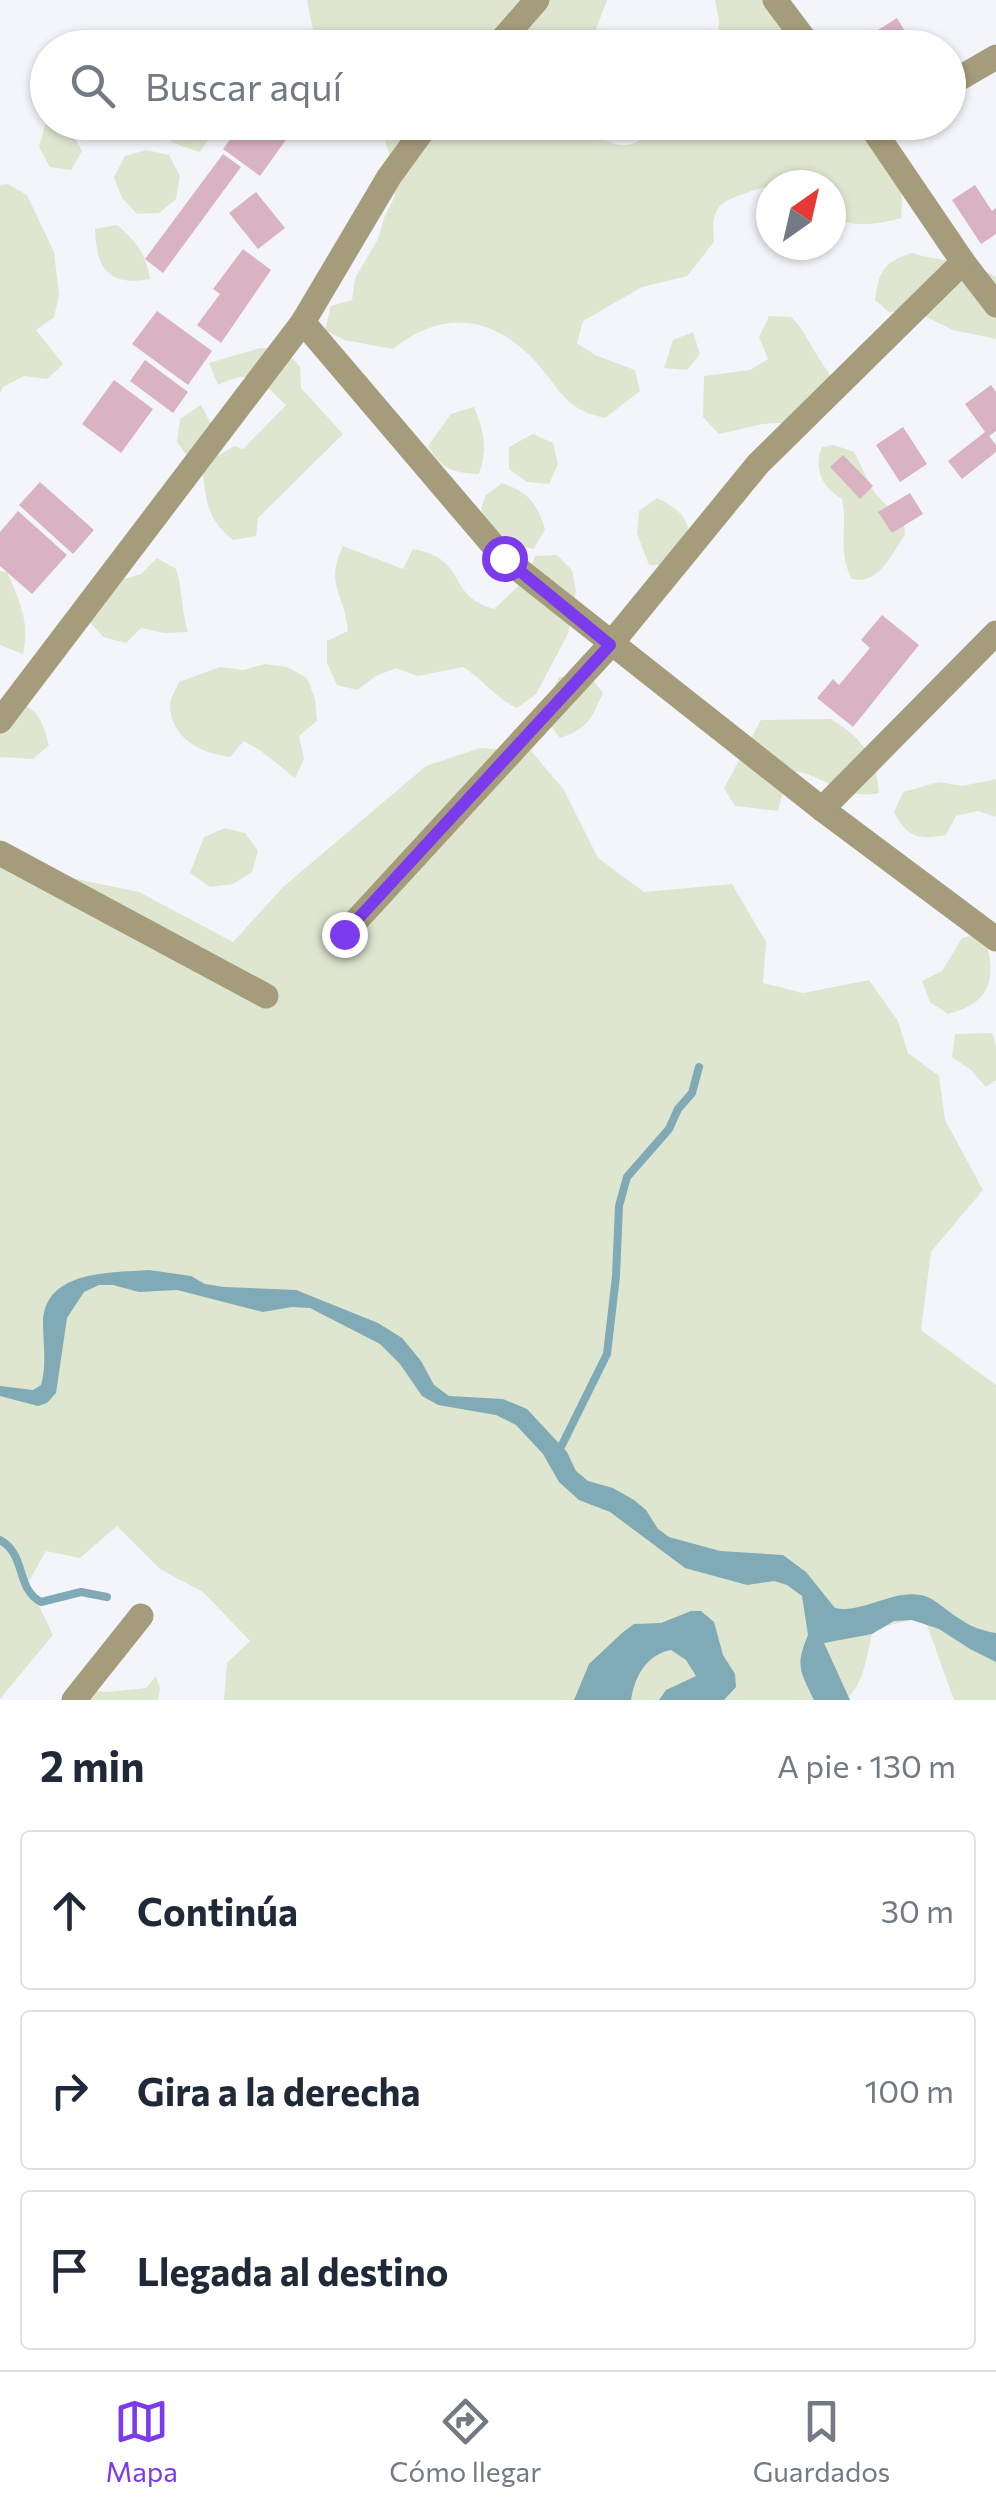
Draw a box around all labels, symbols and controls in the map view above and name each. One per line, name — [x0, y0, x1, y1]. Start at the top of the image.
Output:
search box — [30, 30, 966, 140]
icon: search — [65, 58, 120, 113]
text: Buscar aquí — [145, 62, 342, 109]
north arrow — [756, 170, 846, 260]
route start — [482, 536, 528, 582]
route end — [322, 912, 368, 958]
text: 2 min — [40, 1739, 145, 1791]
text: A pie · 130 m — [777, 1745, 956, 1785]
icon: ahead — [42, 1883, 97, 1938]
text: Continúa — [137, 1887, 298, 1934]
text: 30 m — [881, 1890, 954, 1930]
icon: right — [42, 2063, 97, 2118]
text: Gira a la derecha — [137, 2067, 421, 2114]
text: 100 m — [865, 2070, 954, 2110]
icon: arrive — [42, 2243, 97, 2298]
text: Llegada al destino — [137, 2247, 448, 2294]
tab: Mapa — [106, 2394, 178, 2488]
tab: Cómo llegar — [389, 2394, 541, 2488]
tab: Guardados — [753, 2394, 890, 2488]

